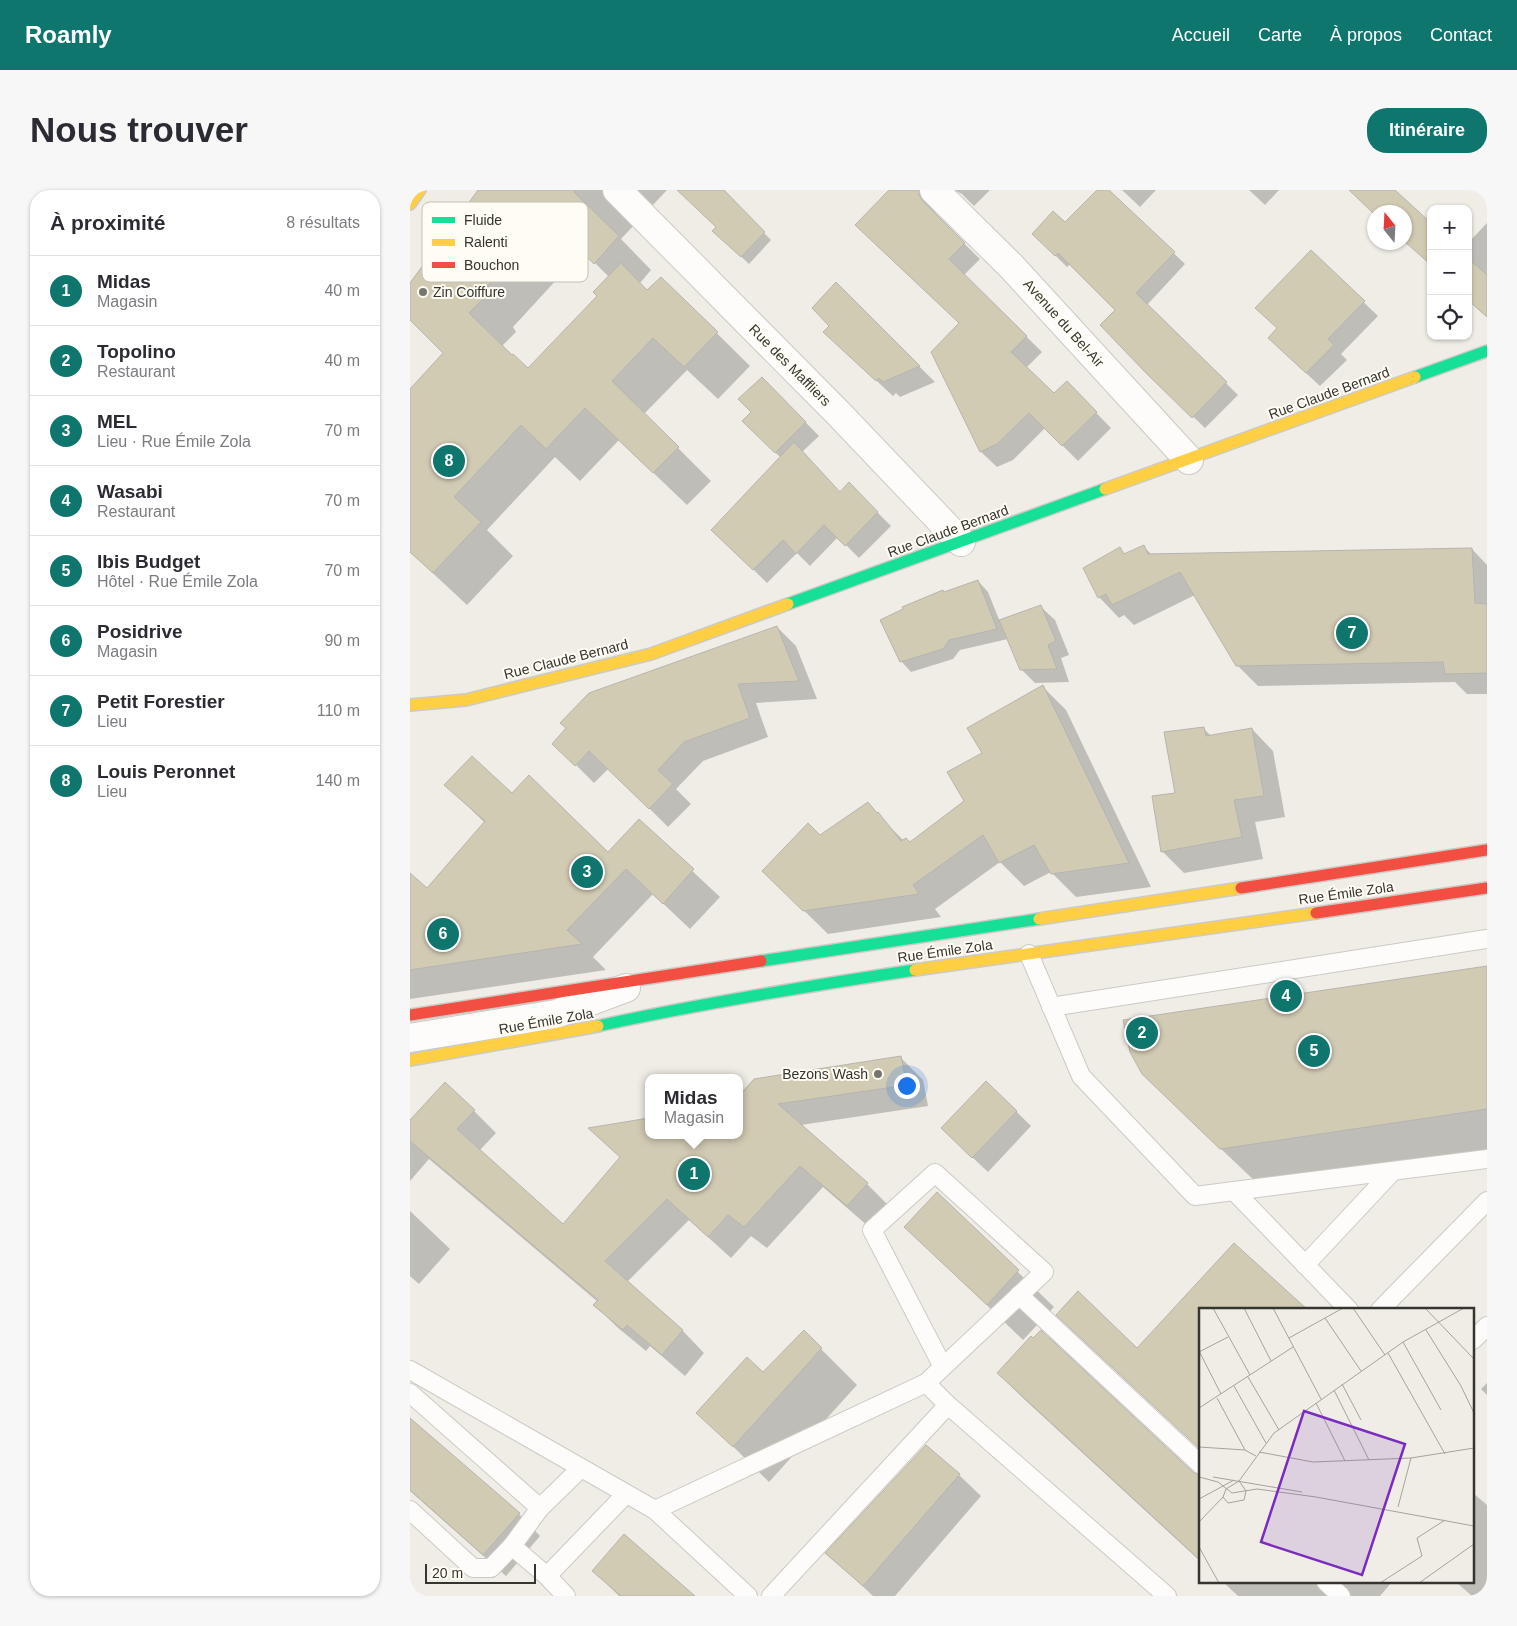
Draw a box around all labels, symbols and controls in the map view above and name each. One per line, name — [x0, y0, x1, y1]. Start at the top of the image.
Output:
text: Roamly — [25, 21, 112, 48]
text: Accueil — [1172, 25, 1230, 45]
text: Carte — [1258, 25, 1302, 45]
text: À propos — [1330, 25, 1402, 45]
text: Contact — [1430, 25, 1492, 45]
button: Itinéraire — [1367, 108, 1487, 153]
text: Nous trouver — [30, 110, 248, 149]
legend — [422, 202, 588, 282]
north arrow — [1367, 205, 1412, 250]
map controls — [1427, 205, 1472, 340]
button: + — [1427, 205, 1472, 250]
text: À proximité — [50, 211, 166, 234]
text: Fluide — [464, 212, 502, 228]
text: 8 résultats — [286, 214, 360, 231]
text: Ralenti — [464, 234, 508, 250]
button: − — [1427, 250, 1472, 295]
text: Bouchon — [464, 257, 519, 273]
text: Midas — [97, 271, 151, 292]
street label: Avenue du Bel-Air — [1020, 276, 1108, 370]
text: 1 — [62, 282, 70, 299]
text: 40 m — [324, 282, 360, 299]
place label: Zin Coiffure — [433, 284, 505, 300]
marker: Zin Coiffure — [417, 286, 429, 298]
text: Magasin — [97, 293, 157, 310]
button: locate — [1427, 295, 1472, 340]
street label: Rue des Maffliers — [746, 321, 834, 409]
text: Topolino — [97, 341, 176, 362]
text: 2 — [62, 352, 70, 369]
text: 40 m — [324, 352, 360, 369]
text: Restaurant — [97, 363, 175, 380]
street label: Rue Claude Bernard — [1266, 364, 1392, 422]
text: MEL — [97, 411, 137, 432]
text: 3 — [62, 422, 70, 439]
text: 70 m — [324, 422, 360, 439]
text: Lieu · Rue Émile Zola — [97, 433, 251, 450]
pin: 8 — [433, 442, 465, 480]
text: Wasabi — [97, 481, 163, 502]
text: 4 — [62, 492, 70, 509]
text: 70 m — [324, 492, 360, 509]
street label: Rue Claude Bernard — [885, 502, 1011, 560]
text: Restaurant — [97, 503, 175, 520]
text: Ibis Budget — [97, 551, 200, 572]
text: 5 — [62, 562, 70, 579]
text: 70 m — [324, 562, 360, 579]
text: Hôtel · Rue Émile Zola — [97, 573, 258, 590]
pin: 7 — [1336, 614, 1368, 652]
text: Posidrive — [97, 621, 183, 642]
text: 6 — [62, 632, 70, 649]
text: 90 m — [324, 632, 360, 649]
street label: Rue Claude Bernard — [502, 636, 630, 682]
text: Magasin — [97, 643, 157, 660]
text: Petit Forestier — [97, 691, 225, 712]
text: 7 — [62, 702, 70, 719]
text: 110 m — [317, 702, 360, 719]
text: Lieu — [97, 713, 127, 730]
text: Louis Peronnet — [97, 761, 235, 782]
text: 8 — [62, 772, 70, 789]
text: 140 m — [316, 772, 360, 789]
text: Lieu — [97, 783, 127, 800]
pin: 3 — [571, 853, 603, 891]
street label: Rue Émile Zola — [1298, 878, 1395, 908]
pin: 6 — [427, 915, 459, 953]
street label: Rue Émile Zola — [897, 936, 994, 966]
pin: 4 — [1270, 977, 1302, 1015]
street label: Rue Émile Zola — [497, 1005, 595, 1037]
pin: 2 — [1126, 1014, 1158, 1052]
pin: 5 — [1298, 1032, 1330, 1070]
place label: Bezons Wash — [782, 1066, 868, 1082]
marker: Bezons Wash — [872, 1068, 884, 1080]
your location — [894, 1073, 920, 1099]
popup — [645, 1074, 743, 1139]
text: Midas — [664, 1087, 718, 1108]
text: Magasin — [664, 1109, 724, 1126]
pin: 1 — [678, 1155, 710, 1193]
inset map — [1199, 1308, 1474, 1584]
scale bar — [425, 1561, 536, 1584]
text: 20 m — [432, 1565, 463, 1581]

